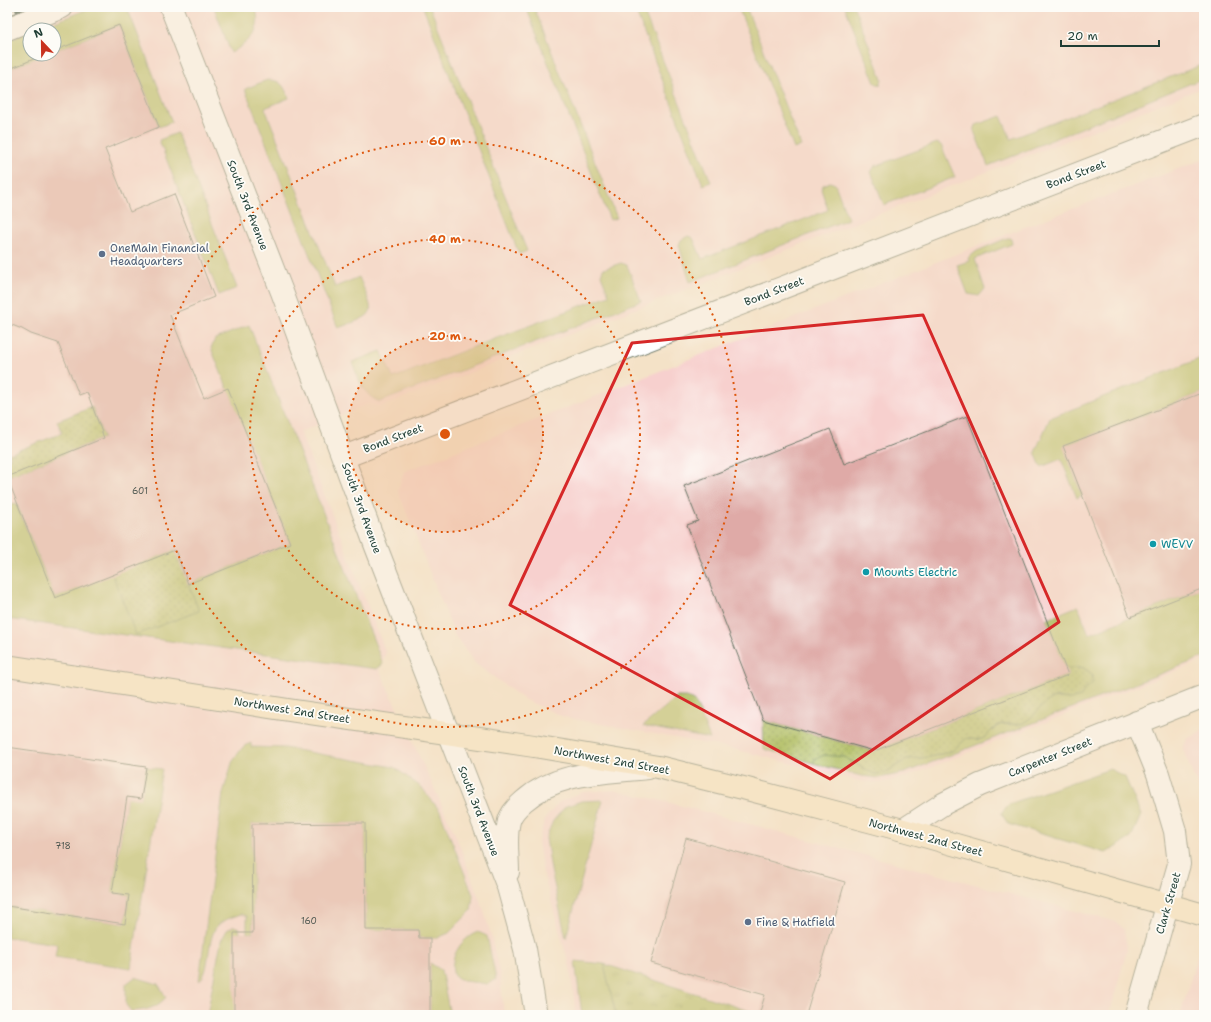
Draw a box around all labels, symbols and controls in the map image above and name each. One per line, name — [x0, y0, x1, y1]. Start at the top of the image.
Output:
north arrow — [22, 22, 62, 62]
scale bar — [1061, 22, 1159, 48]
text: N — [32, 24, 46, 42]
text: 20 m — [1067, 28, 1098, 44]
text: 60 m — [429, 133, 461, 149]
street label: Bond Street — [1044, 156, 1108, 193]
street label: South 3rd Avenue — [223, 158, 272, 253]
text: 40 m — [429, 231, 461, 247]
place label: OneMain Financial Headquarters — [110, 241, 210, 269]
marker: OneMain Financial Headquarters — [97, 249, 107, 259]
street label: Bond Street — [742, 273, 806, 310]
text: 20 m — [429, 328, 461, 344]
street label: Bond Street — [361, 420, 425, 457]
centre of rings — [438, 427, 452, 441]
street label: South 3rd Avenue — [338, 461, 385, 556]
house number: 601 — [132, 485, 148, 497]
place label: WEVV — [1161, 537, 1194, 552]
marker: WEVV — [1148, 539, 1158, 549]
place label: Mounts Electric — [874, 565, 958, 580]
marker: Mounts Electric — [861, 567, 871, 577]
street label: Northwest 2nd Street — [233, 694, 351, 727]
street label: Carpenter Street — [1006, 734, 1094, 781]
street label: Northwest 2nd Street — [553, 743, 671, 778]
street label: South 3rd Avenue — [454, 764, 503, 859]
street label: Northwest 2nd Street — [867, 815, 985, 860]
house number: 718 — [55, 840, 71, 852]
street label: Clark Street — [1152, 870, 1185, 936]
house number: 160 — [301, 915, 317, 927]
place label: Fine & Hatfield — [756, 915, 835, 930]
marker: Fine & Hatfield — [743, 917, 753, 927]

